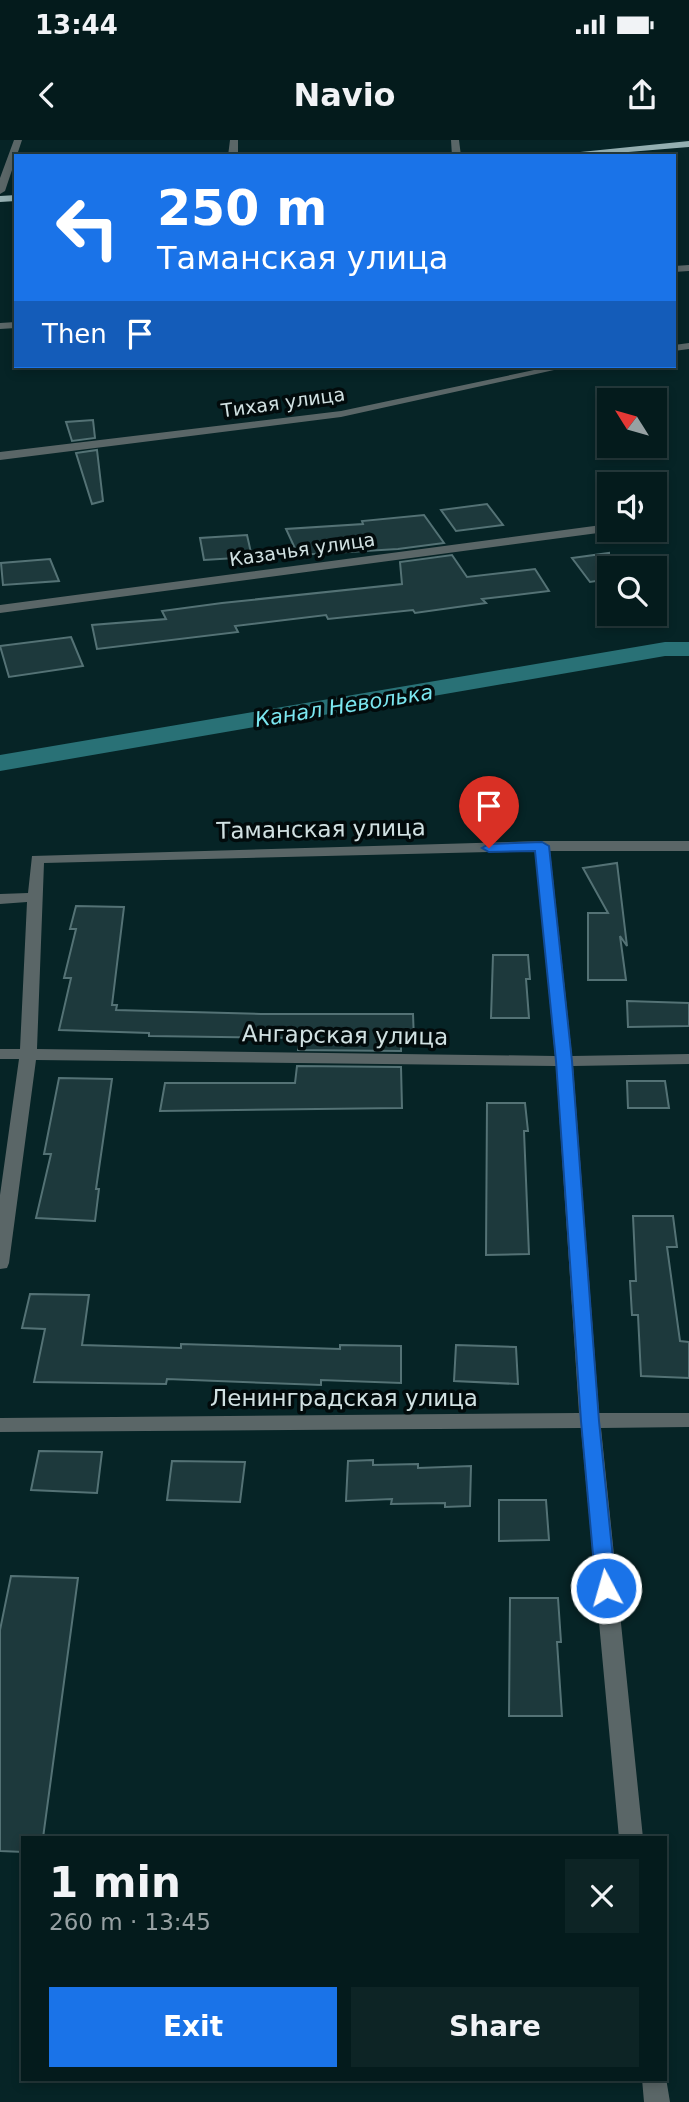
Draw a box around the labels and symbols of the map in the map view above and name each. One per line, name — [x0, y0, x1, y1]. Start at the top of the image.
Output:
street label: Тихая улица — [219, 382, 346, 422]
north arrow — [597, 388, 667, 458]
street label: Казачья улица — [228, 528, 376, 570]
water label: Канал Неволька — [253, 680, 435, 732]
pin — [459, 776, 519, 848]
street label: Таманская улица — [215, 814, 426, 844]
street label: Ангарская улица — [242, 1020, 448, 1050]
street label: Ленинградская улица — [210, 1385, 478, 1411]
position arrow — [569, 1551, 643, 1625]

